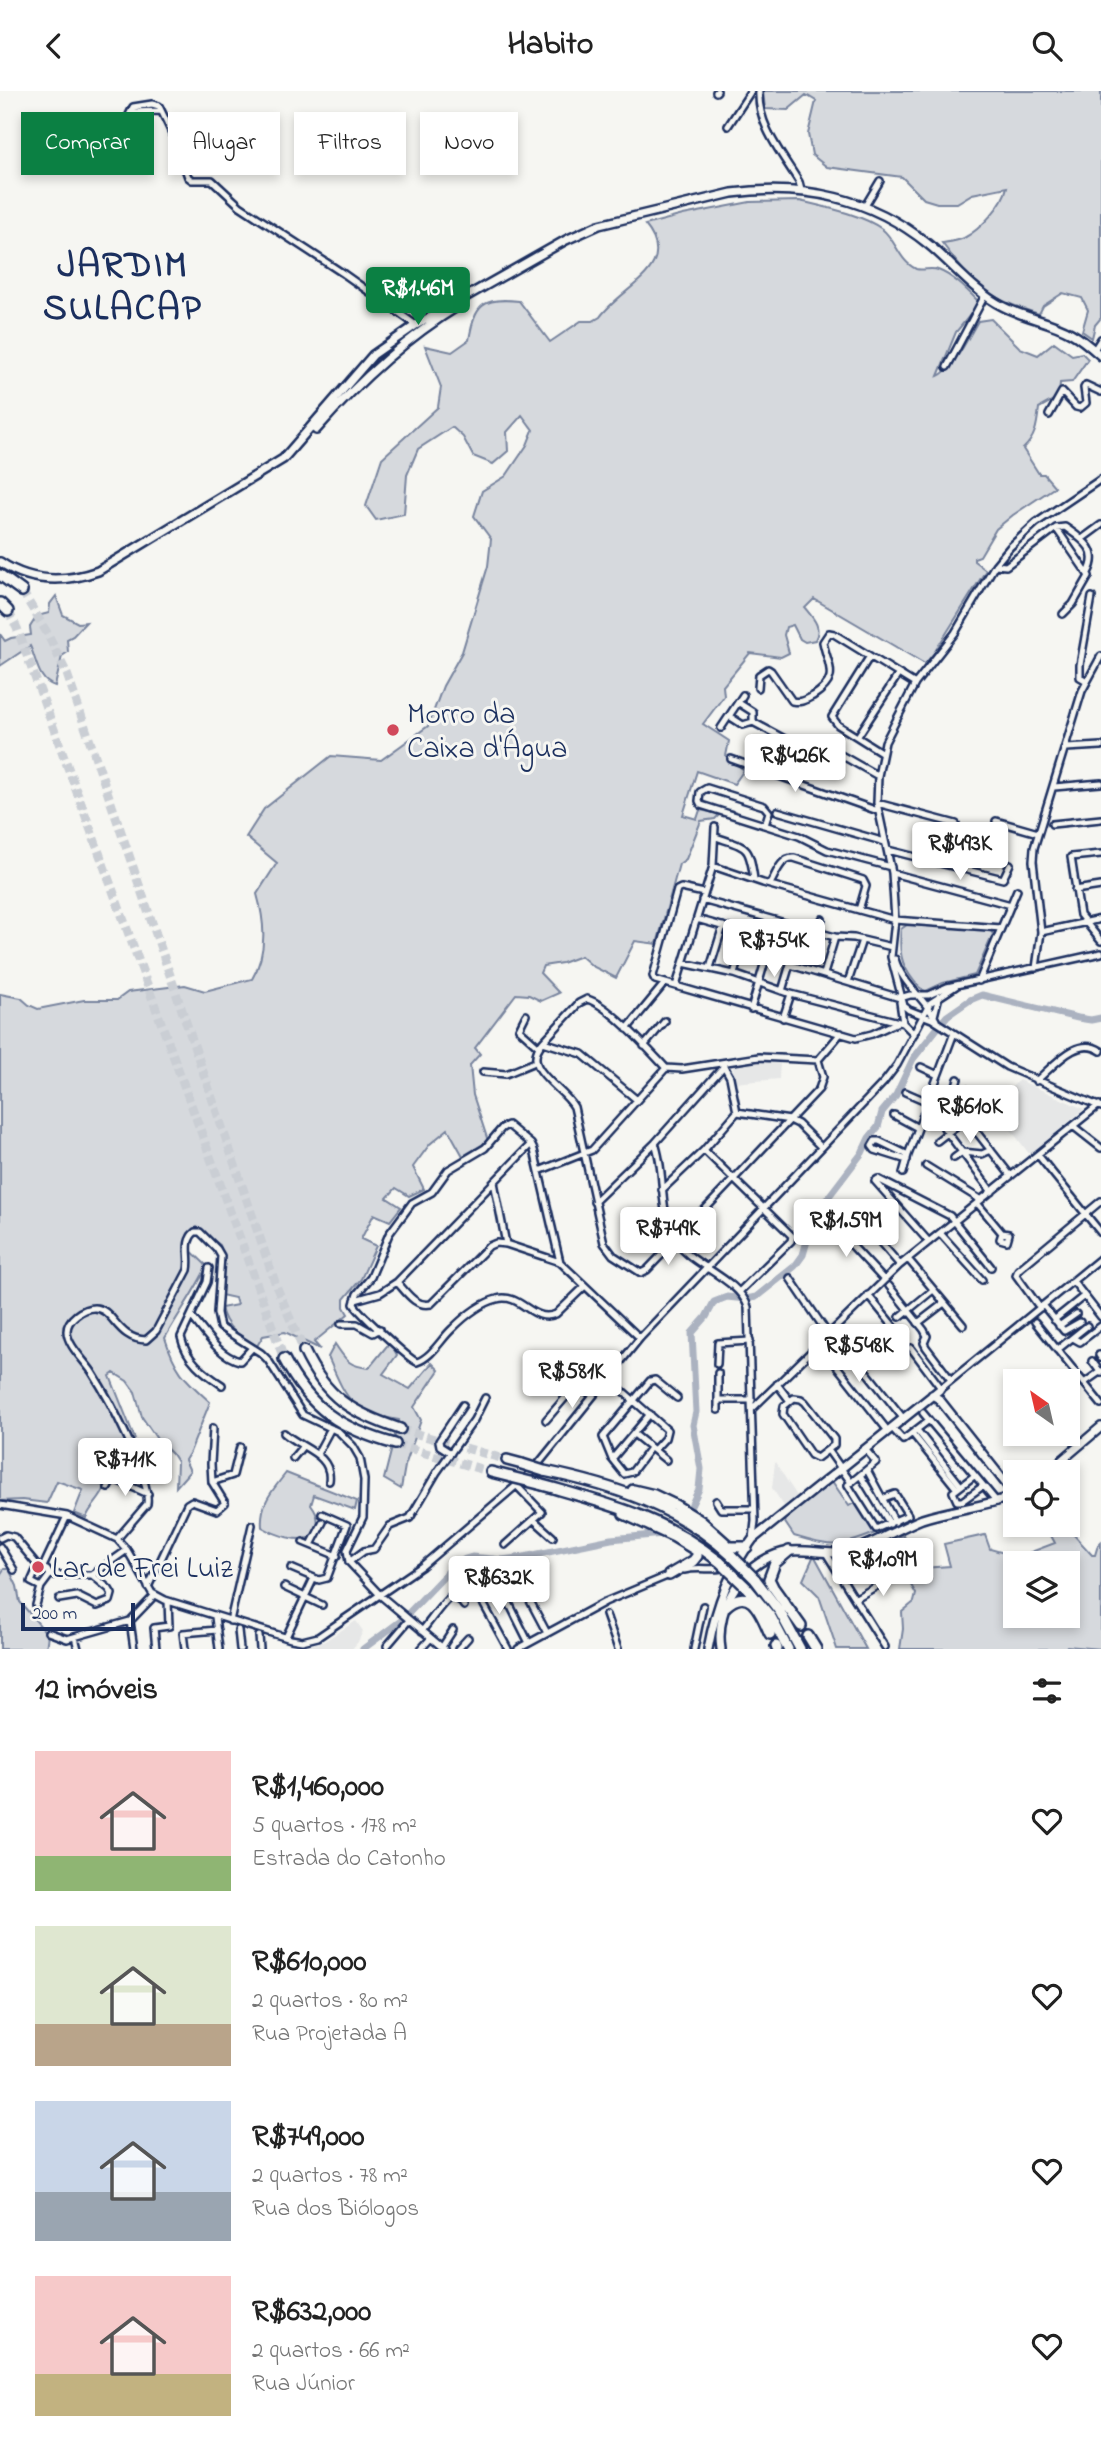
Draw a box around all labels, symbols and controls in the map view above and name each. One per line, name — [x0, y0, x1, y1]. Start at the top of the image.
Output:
text: Habito — [508, 22, 593, 69]
icon: back — [35, 27, 73, 65]
icon: search — [1028, 27, 1066, 65]
chip: Comprar — [21, 112, 154, 175]
chip: Alugar — [168, 112, 280, 175]
chip: Filtros — [294, 112, 406, 175]
chip: Novo — [420, 112, 518, 175]
district label: JARDIM SULACAP — [43, 240, 203, 337]
pin: R$1.46M — [353, 267, 483, 327]
text: R$1.46M — [382, 273, 454, 306]
place label: Morro da Caixa d'Água — [407, 694, 567, 772]
marker: Morro da Caixa d'Água — [385, 722, 401, 738]
pin: R$426K — [738, 735, 852, 794]
text: R$426K — [761, 740, 829, 773]
pin: R$493K — [903, 823, 1017, 882]
text: R$493K — [928, 828, 992, 861]
pin: R$754K — [717, 919, 831, 979]
text: R$754K — [739, 925, 809, 958]
pin: R$610K — [913, 1086, 1027, 1145]
text: R$610K — [937, 1091, 1003, 1124]
pin: R$1.59M — [781, 1199, 911, 1259]
text: R$1.59M — [810, 1205, 882, 1238]
pin: R$749K — [611, 1207, 725, 1267]
text: R$749K — [636, 1213, 700, 1246]
pin: R$548K — [802, 1325, 916, 1384]
text: R$548K — [824, 1330, 894, 1363]
pin: R$581K — [515, 1351, 629, 1410]
text: R$581K — [539, 1356, 605, 1389]
north arrow — [1003, 1369, 1080, 1445]
map controls — [1003, 1369, 1080, 1628]
pin: R$711K — [68, 1439, 182, 1498]
text: R$711K — [94, 1444, 156, 1477]
button: locate — [1003, 1460, 1080, 1537]
pin: R$1.09M — [818, 1539, 948, 1598]
text: R$1.09M — [848, 1544, 918, 1577]
place label: Lar de Frei Luiz — [52, 1548, 233, 1592]
button: layers — [1003, 1551, 1080, 1628]
pin: R$632K — [442, 1557, 556, 1616]
marker: Lar de Frei Luiz — [30, 1559, 46, 1575]
text: R$632K — [465, 1562, 533, 1595]
scale bar — [21, 1600, 135, 1632]
text: 200 m — [32, 1601, 77, 1628]
text: 12 imóveis — [35, 1669, 158, 1713]
icon: filters — [1028, 1672, 1066, 1710]
text: R$1,460,000 — [252, 1766, 384, 1810]
icon: home — [91, 1779, 175, 1863]
icon: heart — [1028, 1802, 1066, 1840]
text: 5 quartos · 178 m² — [252, 1810, 417, 1843]
text: Estrada do Catonho — [252, 1843, 446, 1876]
text: R$610,000 — [252, 1941, 366, 1985]
icon: home — [91, 1954, 175, 2038]
icon: heart — [1028, 1977, 1066, 2015]
text: 2 quartos · 80 m² — [252, 1985, 408, 2018]
text: Rua Projetada A — [252, 2018, 407, 2051]
text: R$749,000 — [252, 2116, 365, 2160]
icon: home — [91, 2129, 175, 2213]
icon: heart — [1028, 2152, 1066, 2190]
text: 2 quartos · 78 m² — [252, 2160, 408, 2193]
text: Rua dos Biólogos — [252, 2193, 419, 2226]
text: R$632,000 — [252, 2291, 371, 2335]
icon: home — [91, 2304, 175, 2388]
icon: heart — [1028, 2327, 1066, 2365]
text: 2 quartos · 66 m² — [252, 2335, 410, 2368]
text: Rua Júnior — [252, 2368, 355, 2401]

